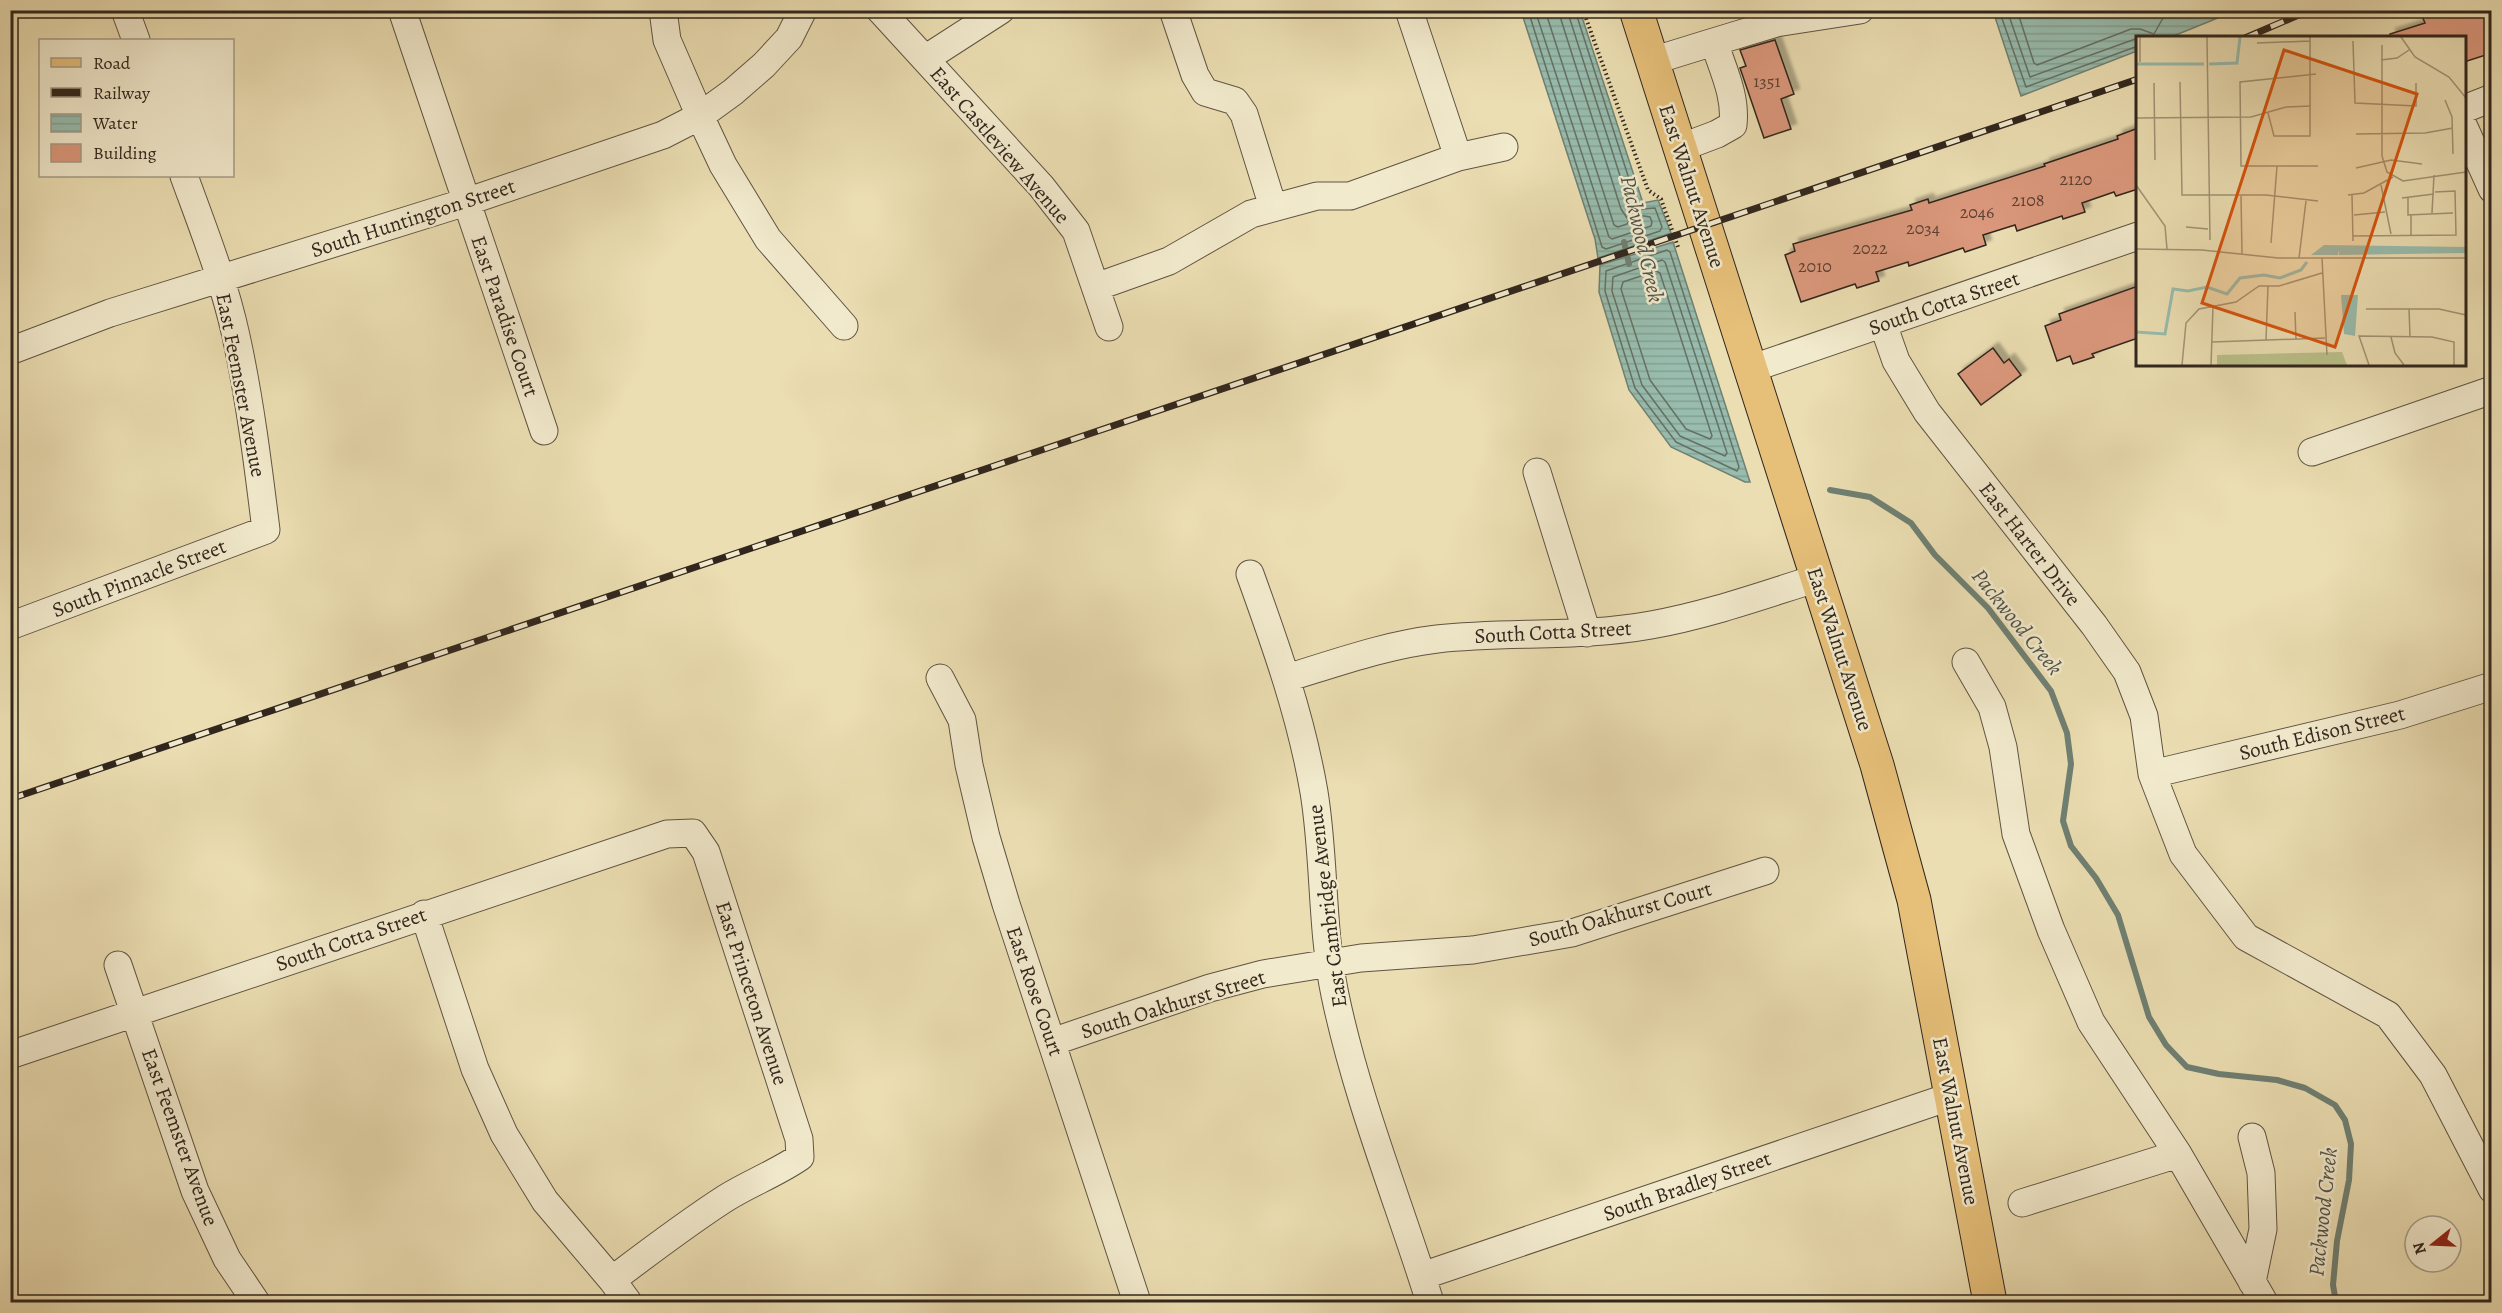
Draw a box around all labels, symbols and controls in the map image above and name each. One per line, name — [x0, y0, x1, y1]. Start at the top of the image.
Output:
inset map — [2136, 36, 2466, 366]
legend — [39, 39, 234, 177]
text: Road — [93, 51, 131, 75]
street label: East Castleview Avenue — [924, 60, 1076, 230]
house number: 1351 — [1753, 69, 1781, 93]
text: Railway — [93, 81, 151, 105]
street label: East Walnut Avenue — [1652, 101, 1732, 271]
text: Water — [92, 111, 138, 135]
text: Building — [93, 141, 157, 165]
house number: 2120 — [2060, 167, 2092, 191]
street label: South Huntington Street — [307, 172, 519, 264]
water label: Packwood Creek — [1613, 173, 1671, 306]
house number: 2108 — [2011, 188, 2045, 212]
house number: 2046 — [1960, 200, 1994, 224]
house number: 2034 — [1906, 216, 1940, 240]
street label: East Paradise Court — [464, 232, 546, 400]
house number: 2022 — [1852, 236, 1888, 260]
house number: 2010 — [1798, 254, 1832, 278]
street label: South Cotta Street — [1865, 264, 2023, 342]
street label: East Feemster Avenue — [209, 291, 273, 479]
street label: East Harter Drive — [1973, 476, 2087, 612]
street label: South Pinnacle Street — [48, 532, 230, 624]
water label: Packwood Creek — [1965, 562, 2070, 682]
street label: East Walnut Avenue — [1800, 564, 1880, 734]
street label: South Cotta Street — [1474, 614, 1632, 650]
street label: South Edison Street — [2236, 699, 2408, 767]
street label: East Cambridge Avenue — [1301, 803, 1353, 1009]
street label: South Oakhurst Court — [1525, 874, 1715, 954]
street label: East Princeton Avenue — [709, 897, 795, 1089]
street label: South Cotta Street — [272, 900, 430, 978]
street label: East Rose Court — [1000, 922, 1070, 1060]
street label: South Oakhurst Street — [1077, 963, 1269, 1045]
street label: East Walnut Avenue — [1926, 1035, 1986, 1207]
street label: East Feemster Avenue — [135, 1044, 225, 1230]
street label: South Bradley Street — [1599, 1144, 1775, 1228]
water label: Packwood Creek — [2301, 1146, 2345, 1278]
north arrow — [2403, 1214, 2463, 1274]
text: N — [2407, 1239, 2432, 1257]

